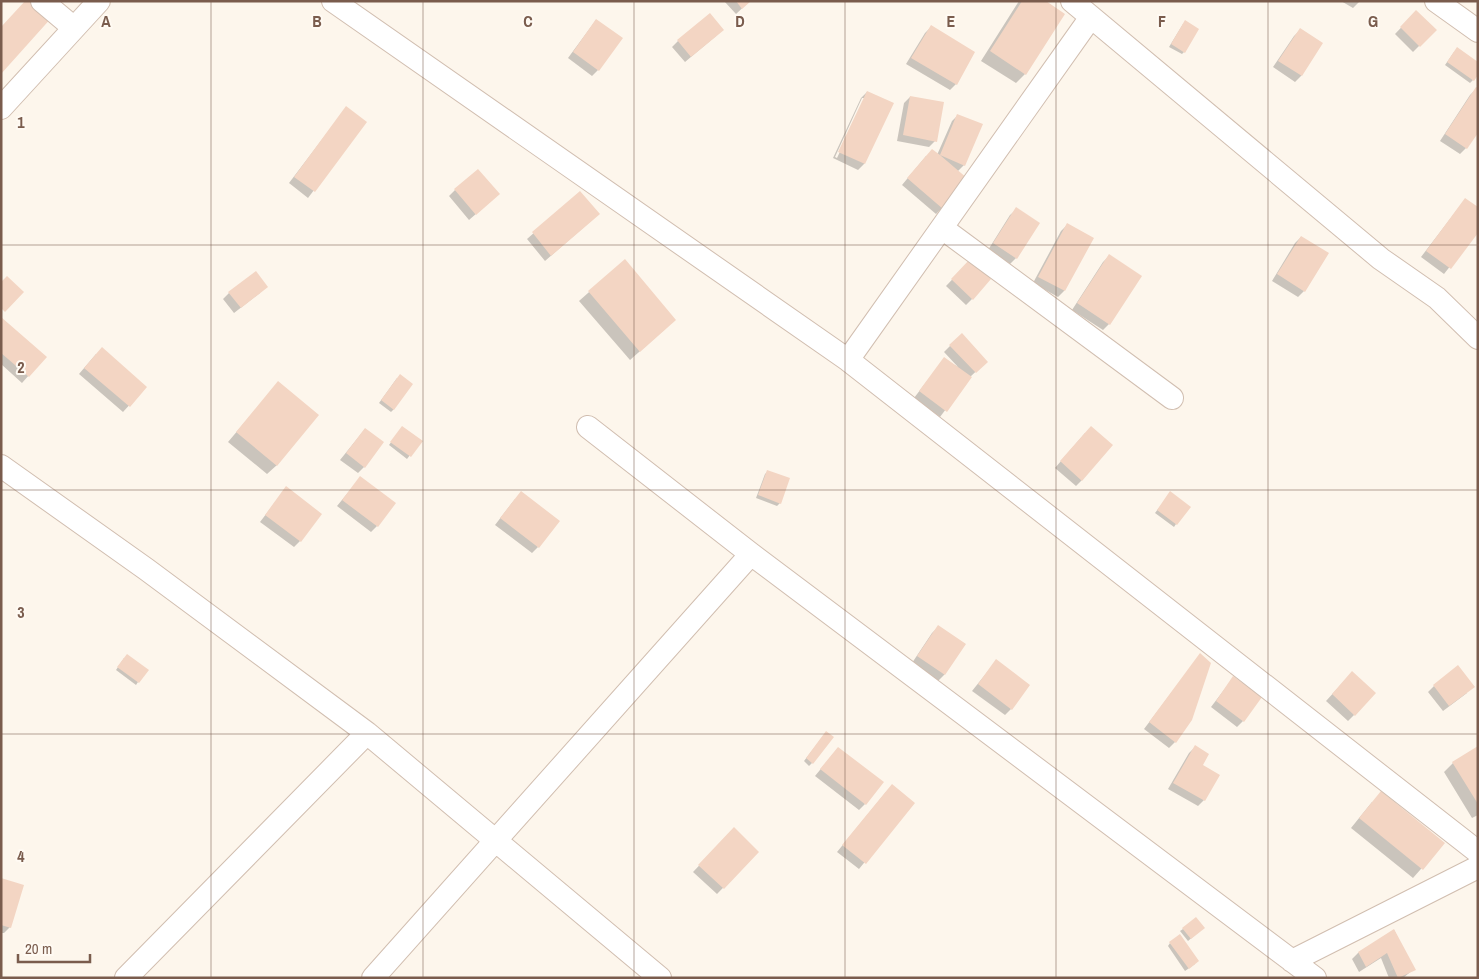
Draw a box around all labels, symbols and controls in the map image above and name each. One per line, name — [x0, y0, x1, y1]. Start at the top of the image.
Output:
text: A — [101, 10, 111, 32]
text: B — [312, 10, 322, 32]
text: C — [523, 10, 533, 32]
text: D — [735, 10, 745, 32]
text: E — [947, 10, 956, 32]
text: F — [1158, 10, 1166, 32]
text: G — [1368, 10, 1378, 32]
text: 1 — [17, 111, 25, 133]
text: 2 — [17, 356, 25, 378]
text: 3 — [17, 601, 25, 623]
text: 4 — [17, 845, 25, 867]
scale bar — [18, 932, 90, 964]
text: 20 m — [25, 938, 52, 959]

